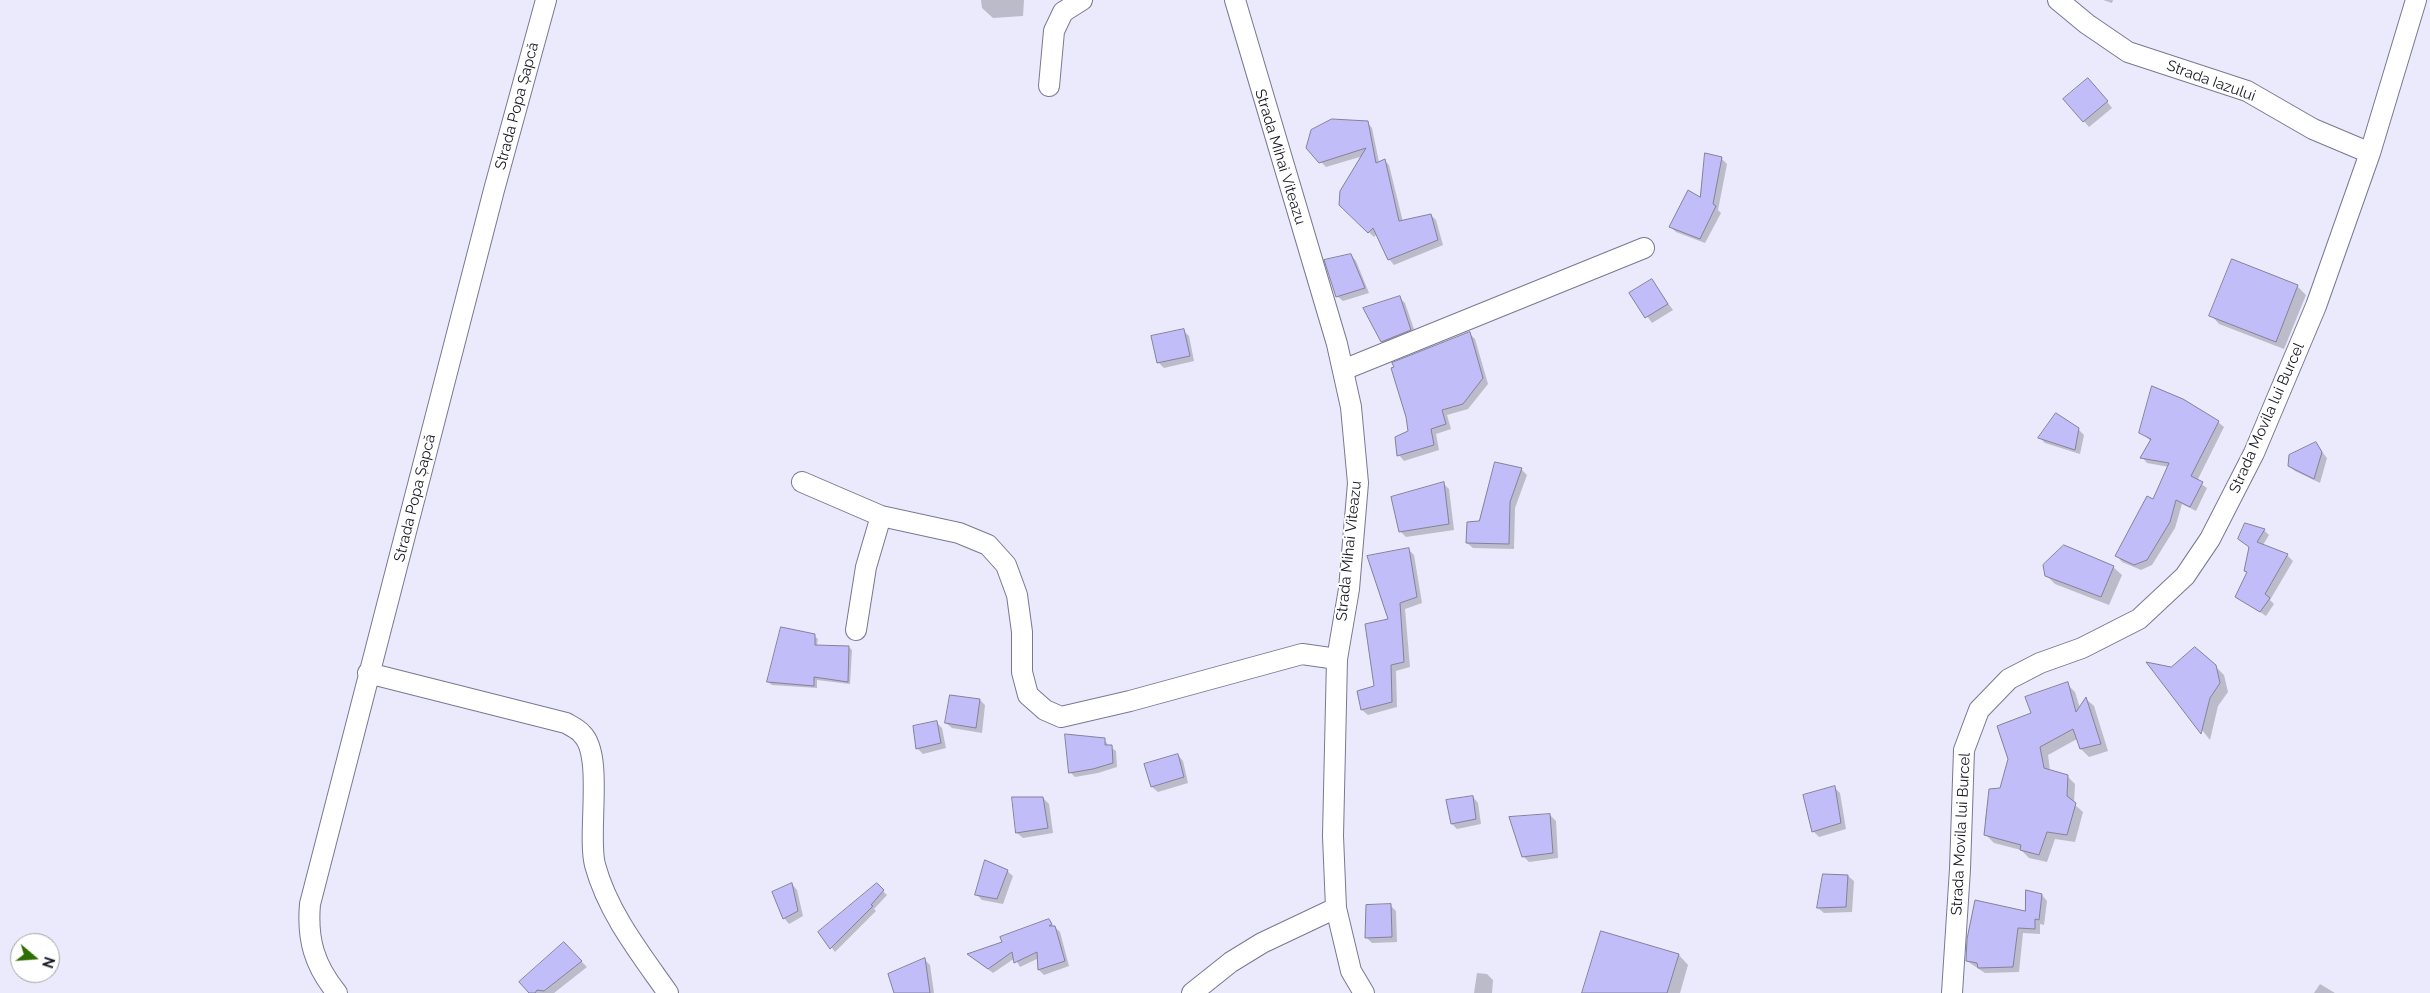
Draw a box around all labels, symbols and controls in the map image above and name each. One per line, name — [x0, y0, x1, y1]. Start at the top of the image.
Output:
street label: Strada Popa Șapcă — [491, 40, 543, 172]
street label: Strada Iazului — [2164, 57, 2258, 105]
street label: Strada Mihai Viteazu — [1251, 87, 1309, 227]
street label: Strada Movila lui Burcel — [2226, 340, 2308, 496]
street label: Strada Popa Șapcă — [390, 432, 440, 564]
street label: Strada Mihai Viteazu — [1333, 480, 1365, 622]
street label: Strada Movila lui Burcel — [1948, 752, 1974, 916]
north arrow — [10, 933, 60, 983]
text: N — [39, 955, 58, 970]

